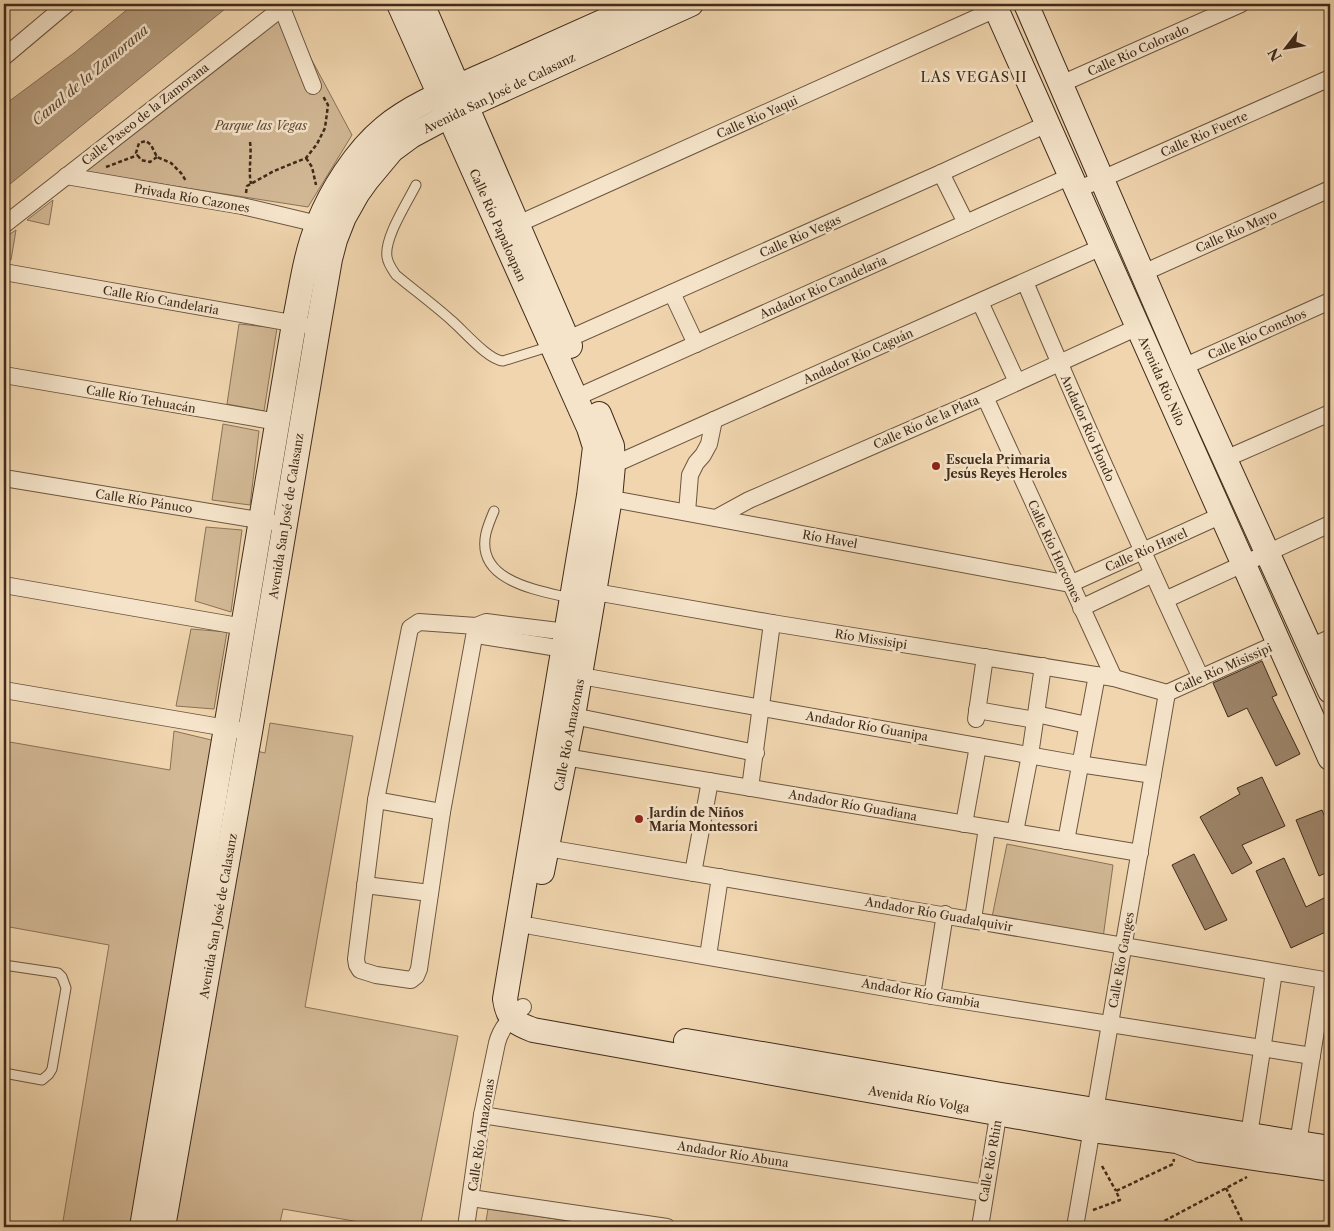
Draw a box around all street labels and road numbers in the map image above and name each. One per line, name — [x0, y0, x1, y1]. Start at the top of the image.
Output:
street label: Calle Río Colorado — [1085, 21, 1191, 79]
street label: Avenida San José de Calasanz — [419, 50, 578, 137]
street label: Calle Paseo de la Zamorana — [78, 59, 212, 168]
street label: Calle Río Yaqui — [714, 92, 800, 142]
street label: Calle Río Fuerte — [1158, 108, 1250, 160]
street label: Calle Río Papaloapan — [466, 166, 530, 284]
street label: Privada Río Cazones — [133, 180, 251, 216]
street label: Calle Río Mayo — [1193, 206, 1279, 256]
street label: Calle Río Vegas — [757, 211, 843, 261]
street label: Andador Río Candelaria — [756, 252, 890, 322]
street label: Calle Río Candelaria — [102, 282, 221, 318]
street label: Calle Río Conchos — [1205, 306, 1309, 362]
street label: Andador Río Caguán — [800, 325, 916, 387]
street label: Avenida Río Nilo — [1135, 333, 1188, 428]
street label: Andador Río Hondo — [1057, 371, 1118, 484]
street label: Calle Río Tehuacán — [85, 382, 198, 416]
street label: Calle Río de la Plata — [871, 392, 982, 452]
street label: Avenida San José de Calasanz — [265, 432, 307, 601]
street label: Calle Río Pánuco — [94, 486, 194, 516]
street label: Calle Río Horcones — [1025, 498, 1085, 604]
street label: Calle Río Havel — [1103, 525, 1190, 575]
street label: Río Havel — [801, 527, 859, 551]
street label: Río Missisipi — [834, 626, 908, 652]
street label: Calle Río Misissipi — [1172, 640, 1275, 696]
street label: Calle Río Amazonas — [551, 678, 587, 792]
street label: Andador Río Guanipa — [804, 708, 930, 744]
street label: Andador Río Guadiana — [787, 786, 919, 824]
street label: Avenida San José de Calasanz — [196, 832, 240, 1001]
street label: Andador Río Guadalquivir — [863, 893, 1014, 934]
street label: Calle Río Ganges — [1105, 911, 1137, 1009]
street label: Andador Río Gambia — [860, 975, 982, 1011]
street label: Calle Río Amazonas — [465, 1077, 497, 1193]
street label: Avenida Río Volga — [866, 1083, 971, 1115]
street label: Calle Río Rhin — [975, 1118, 1005, 1203]
street label: Andador Río Abuna — [675, 1138, 790, 1170]

